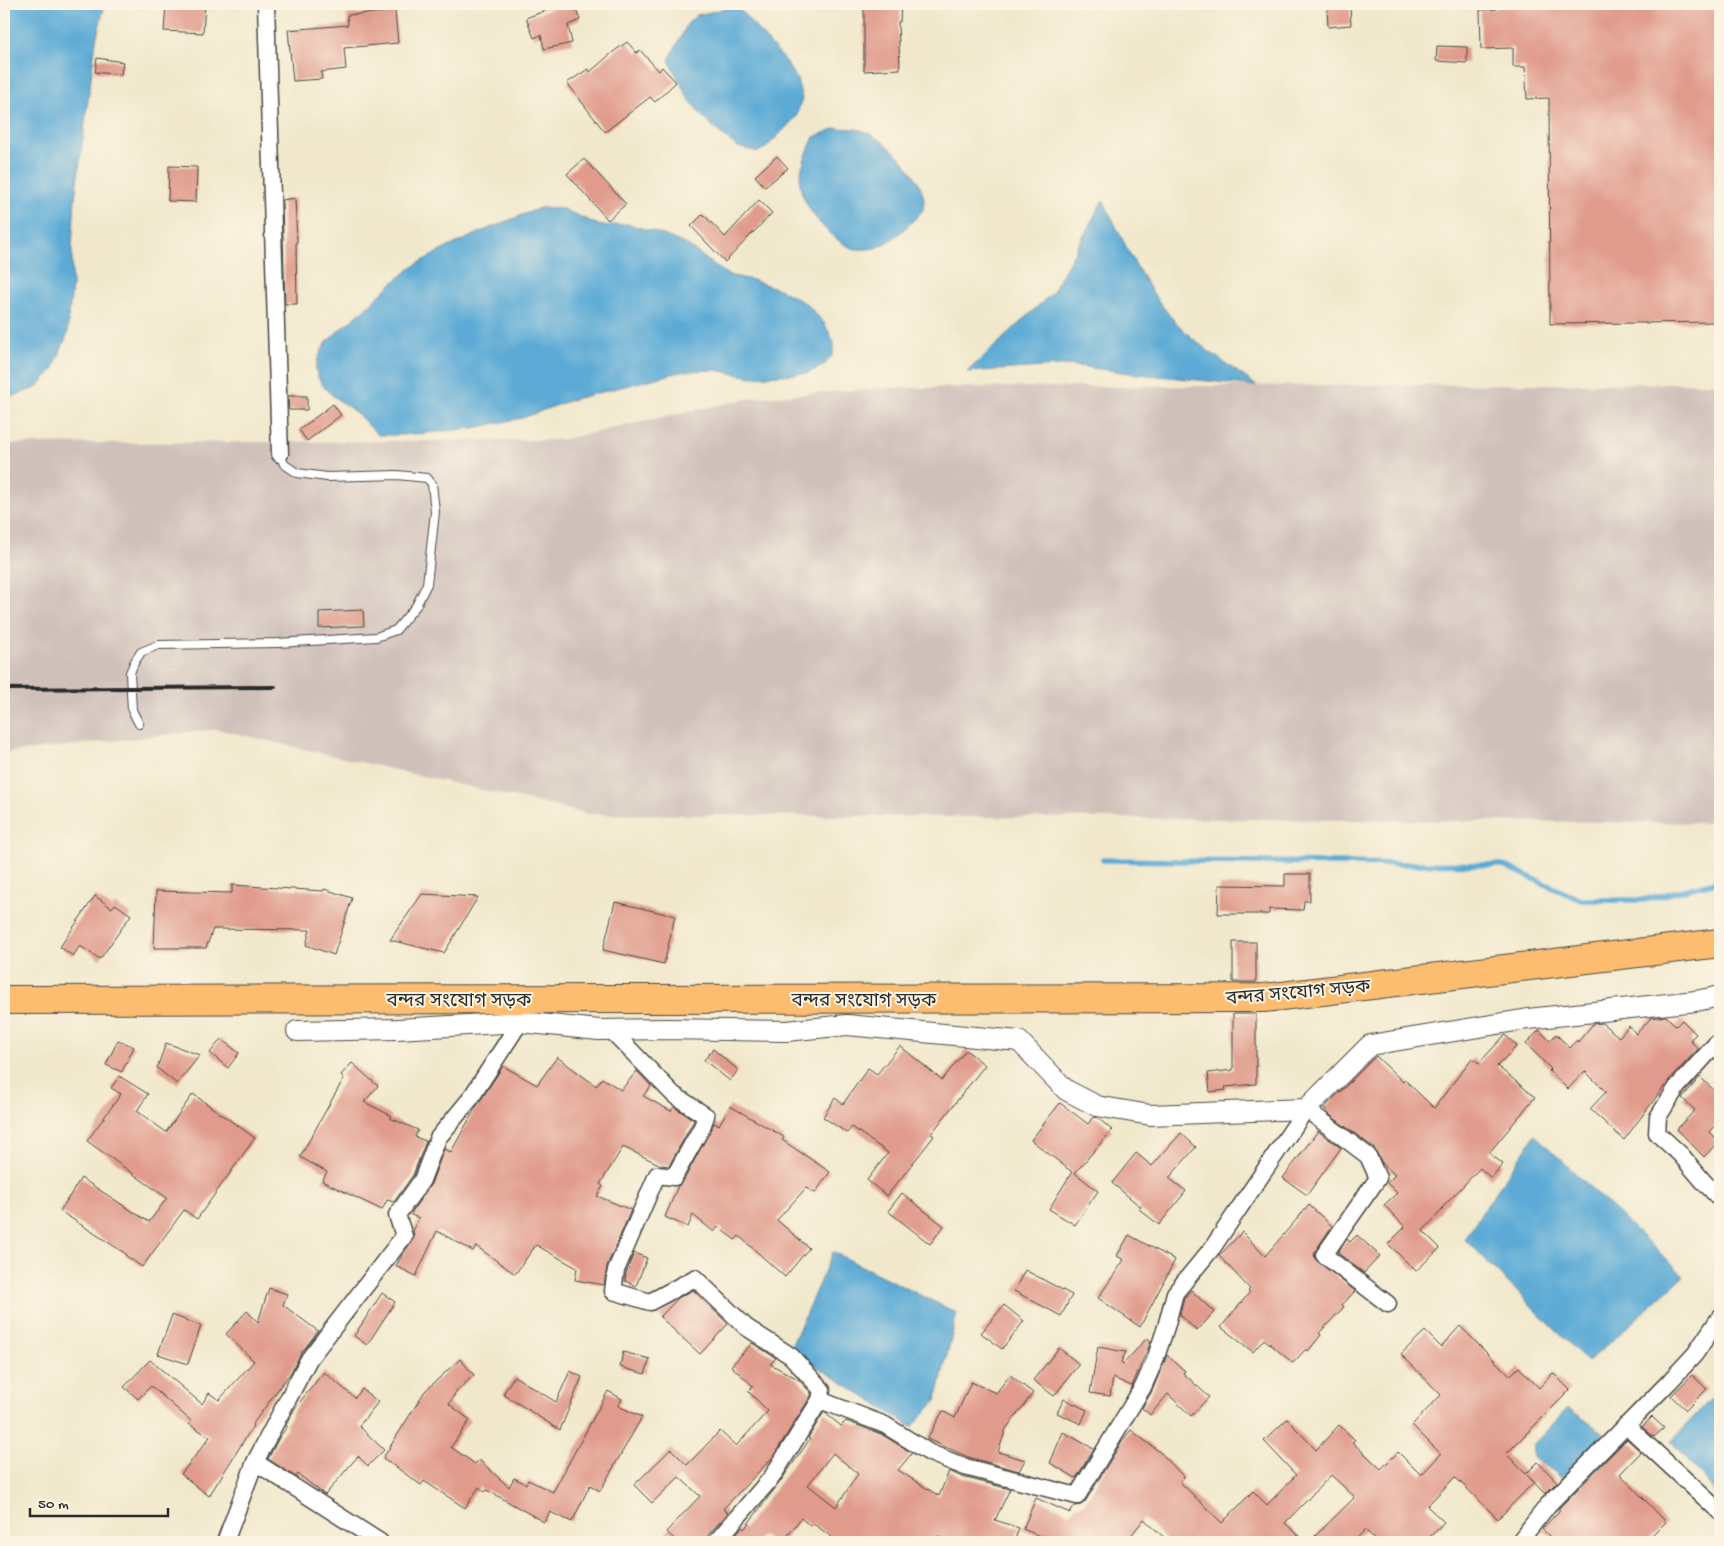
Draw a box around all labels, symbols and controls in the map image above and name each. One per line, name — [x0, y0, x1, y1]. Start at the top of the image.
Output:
street label: বন্দর সংযোগ সড়ক — [1224, 977, 1372, 1012]
street label: বন্দর সংযোগ সড়ক — [386, 991, 532, 1014]
street label: বন্দর সংযোগ সড়ক — [791, 991, 937, 1014]
scale bar — [30, 1486, 168, 1518]
text: 50 m — [38, 1496, 69, 1514]

